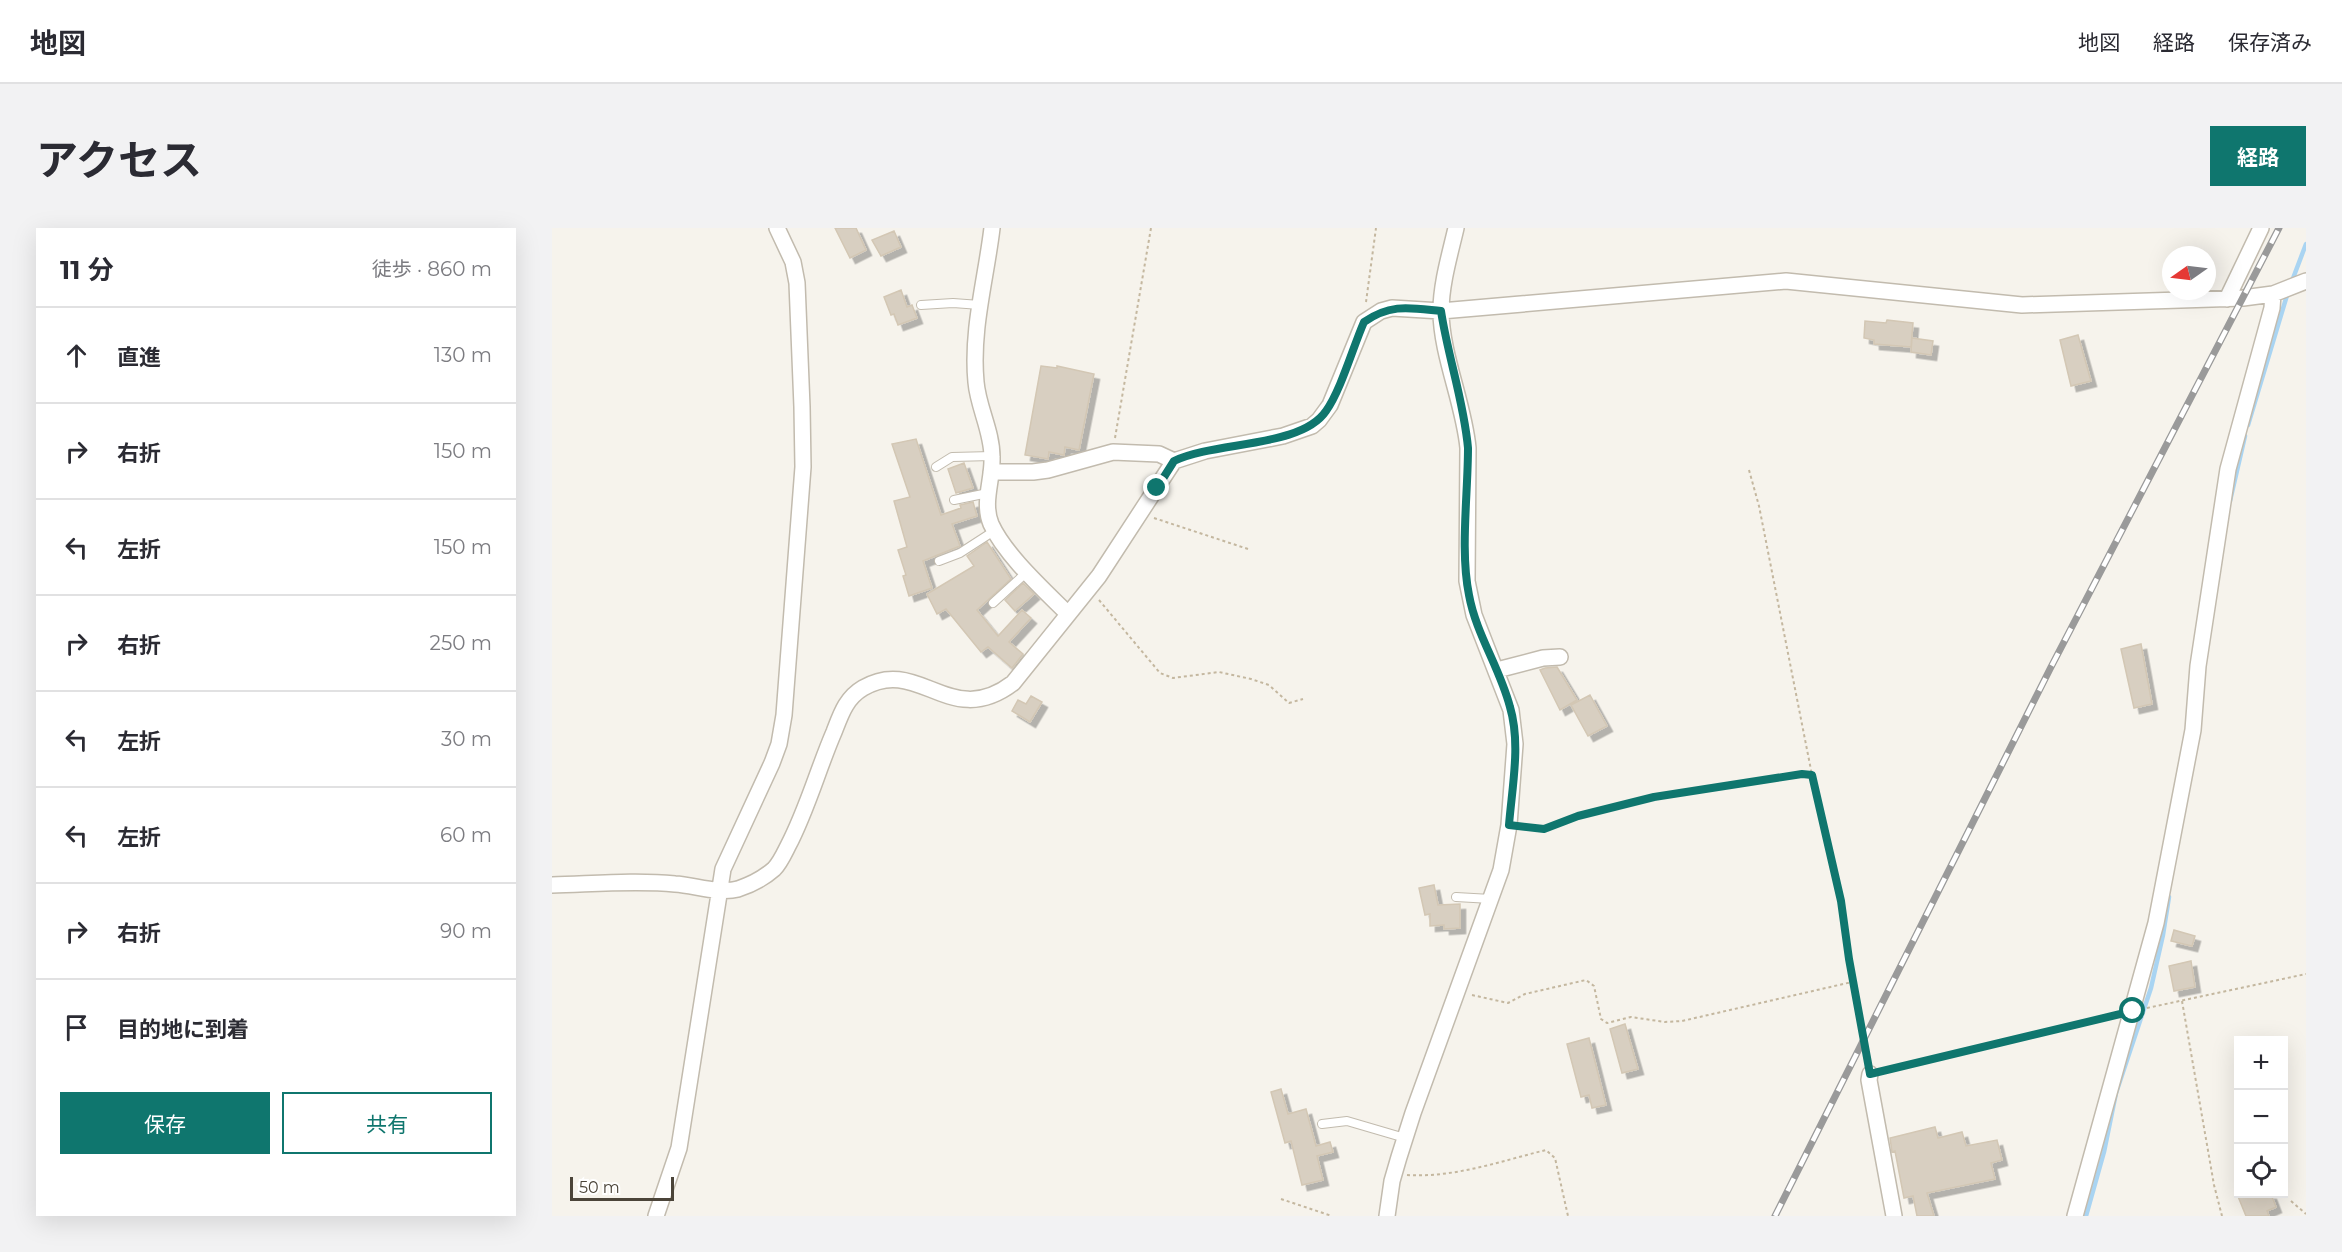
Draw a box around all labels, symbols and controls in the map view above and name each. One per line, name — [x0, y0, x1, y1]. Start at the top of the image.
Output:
text: 地図 — [30, 26, 86, 60]
text: 地図 — [2078, 30, 2120, 55]
text: 経路 — [2153, 30, 2195, 55]
text: 保存済み — [2228, 30, 2312, 55]
button: 経路 — [2210, 126, 2306, 186]
text: アクセス — [36, 134, 202, 186]
north arrow — [2162, 246, 2216, 300]
text: 11 分 — [60, 254, 114, 286]
text: 徒歩 · 860 m — [372, 257, 492, 281]
icon: ahead — [60, 339, 93, 372]
text: 130 m — [434, 343, 492, 367]
text: 直進 — [117, 344, 161, 371]
icon: right — [60, 435, 93, 468]
text: 150 m — [434, 439, 492, 463]
text: 右折 — [117, 440, 161, 467]
route end — [1143, 474, 1169, 500]
icon: left — [60, 531, 93, 564]
text: 150 m — [434, 535, 492, 559]
text: 左折 — [117, 536, 161, 563]
icon: right — [60, 627, 93, 660]
text: 250 m — [430, 631, 492, 655]
text: 右折 — [117, 632, 161, 659]
icon: left — [60, 723, 93, 756]
text: 30 m — [441, 727, 492, 751]
text: 左折 — [117, 728, 161, 755]
icon: left — [60, 819, 93, 852]
text: 60 m — [440, 823, 492, 847]
text: 左折 — [117, 824, 161, 851]
icon: right — [60, 915, 93, 948]
text: 90 m — [440, 919, 492, 943]
text: 右折 — [117, 920, 161, 947]
route start — [2119, 997, 2145, 1023]
icon: arrive — [60, 1011, 93, 1044]
text: 目的地に到着 — [117, 1016, 249, 1043]
map controls — [2234, 1036, 2288, 1198]
button: + — [2234, 1036, 2288, 1090]
button: − — [2234, 1090, 2288, 1144]
button: 保存 — [60, 1092, 270, 1154]
button: 共有 — [282, 1092, 492, 1154]
button: locate — [2234, 1144, 2288, 1198]
scale bar — [570, 1174, 674, 1202]
text: 50 m — [579, 1178, 620, 1197]

